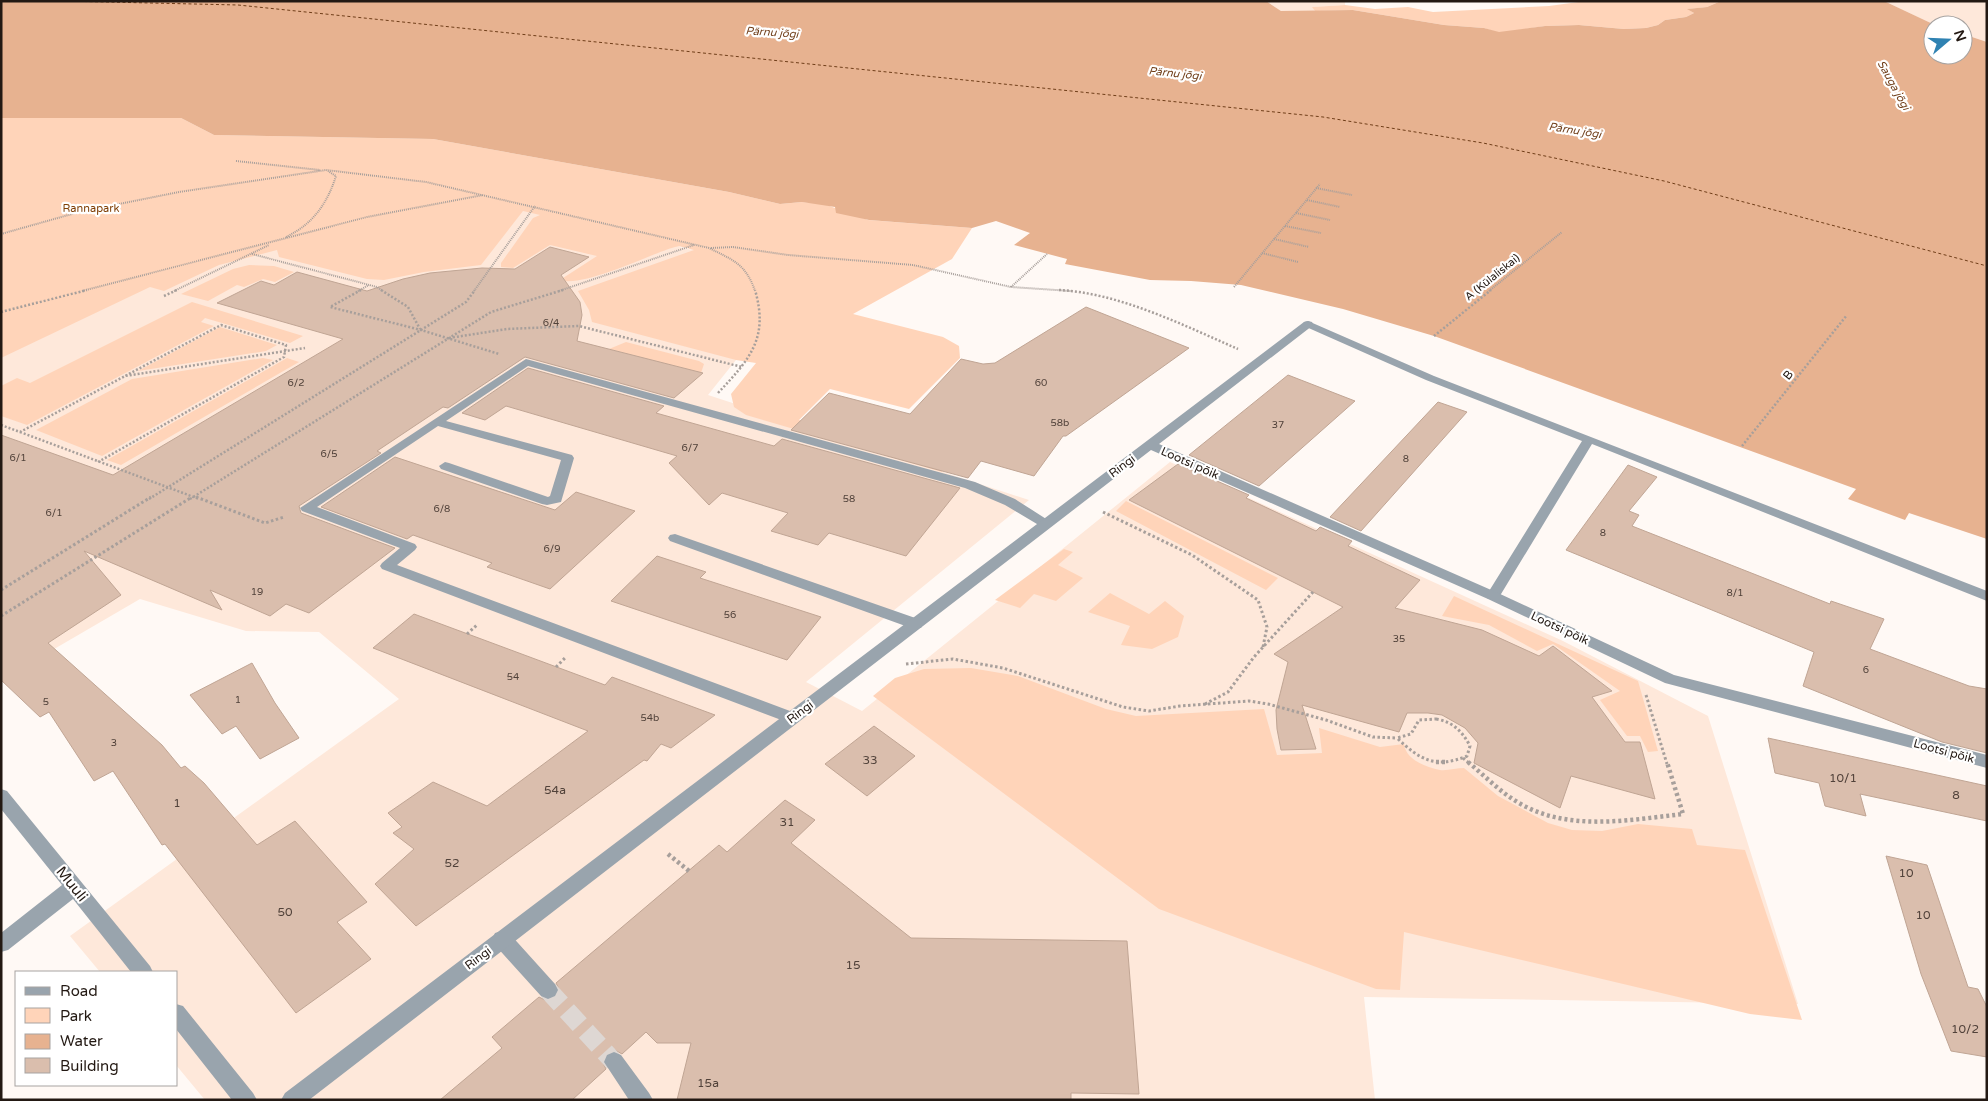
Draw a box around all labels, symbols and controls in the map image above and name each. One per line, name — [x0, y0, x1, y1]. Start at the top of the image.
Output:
north arrow — [1923, 15, 1973, 65]
water label: Pärnu jõgi — [745, 24, 800, 41]
text: N — [1950, 28, 1970, 44]
water label: Sauga jõgi — [1875, 58, 1913, 113]
water label: Pärnu jõgi — [1148, 64, 1203, 83]
water label: Pärnu jõgi — [1548, 120, 1603, 141]
park label: Rannapark — [63, 202, 119, 215]
street label: A (Külaliskai) — [1462, 251, 1522, 303]
house number: 6/4 — [543, 317, 559, 329]
street label: B — [1780, 367, 1796, 383]
house number: 6/2 — [288, 377, 305, 389]
house number: 60 — [1035, 377, 1047, 389]
house number: 58b — [1051, 417, 1069, 429]
house number: 37 — [1272, 419, 1284, 431]
house number: 6/7 — [681, 442, 699, 454]
street label: Lootsi põik — [1159, 444, 1222, 482]
house number: 6/5 — [321, 448, 338, 460]
house number: 6/1 — [10, 452, 27, 464]
street label: Ringi — [1106, 452, 1138, 480]
house number: 8 — [1403, 453, 1409, 465]
house number: 58 — [843, 493, 855, 505]
house number: 6/8 — [434, 503, 450, 515]
house number: 6/1 — [46, 507, 63, 519]
house number: 8 — [1600, 527, 1606, 539]
house number: 6/9 — [544, 543, 561, 555]
house number: 19 — [251, 586, 263, 598]
house number: 8/1 — [1727, 587, 1744, 599]
street label: Lootsi põik — [1529, 608, 1592, 648]
house number: 56 — [724, 609, 736, 621]
house number: 35 — [1393, 633, 1405, 645]
house number: 6 — [1863, 664, 1869, 676]
house number: 54 — [507, 671, 519, 683]
house number: 1 — [235, 694, 241, 706]
house number: 5 — [43, 696, 49, 708]
street label: Ringi — [784, 698, 816, 726]
house number: 54b — [641, 712, 659, 724]
street label: Lootsi põik — [1912, 736, 1976, 766]
house number: 3 — [111, 737, 117, 749]
house number: 33 — [862, 753, 878, 767]
house number: 10/1 — [1829, 771, 1857, 785]
house number: 54a — [544, 783, 566, 797]
house number: 8 — [1952, 788, 1960, 802]
house number: 1 — [173, 796, 181, 810]
house number: 31 — [779, 815, 795, 829]
house number: 52 — [444, 856, 460, 870]
street label: Muuli — [52, 863, 92, 905]
house number: 10 — [1898, 866, 1914, 880]
house number: 50 — [277, 905, 293, 919]
house number: 10 — [1915, 908, 1931, 922]
street label: Ringi — [462, 944, 494, 972]
house number: 15 — [845, 958, 861, 972]
legend — [15, 971, 178, 1086]
text: Road — [60, 982, 98, 1000]
text: Park — [60, 1007, 92, 1025]
house number: 10/2 — [1951, 1022, 1979, 1036]
text: Water — [60, 1032, 103, 1050]
text: Building — [60, 1057, 119, 1075]
house number: 15a — [697, 1076, 719, 1090]

